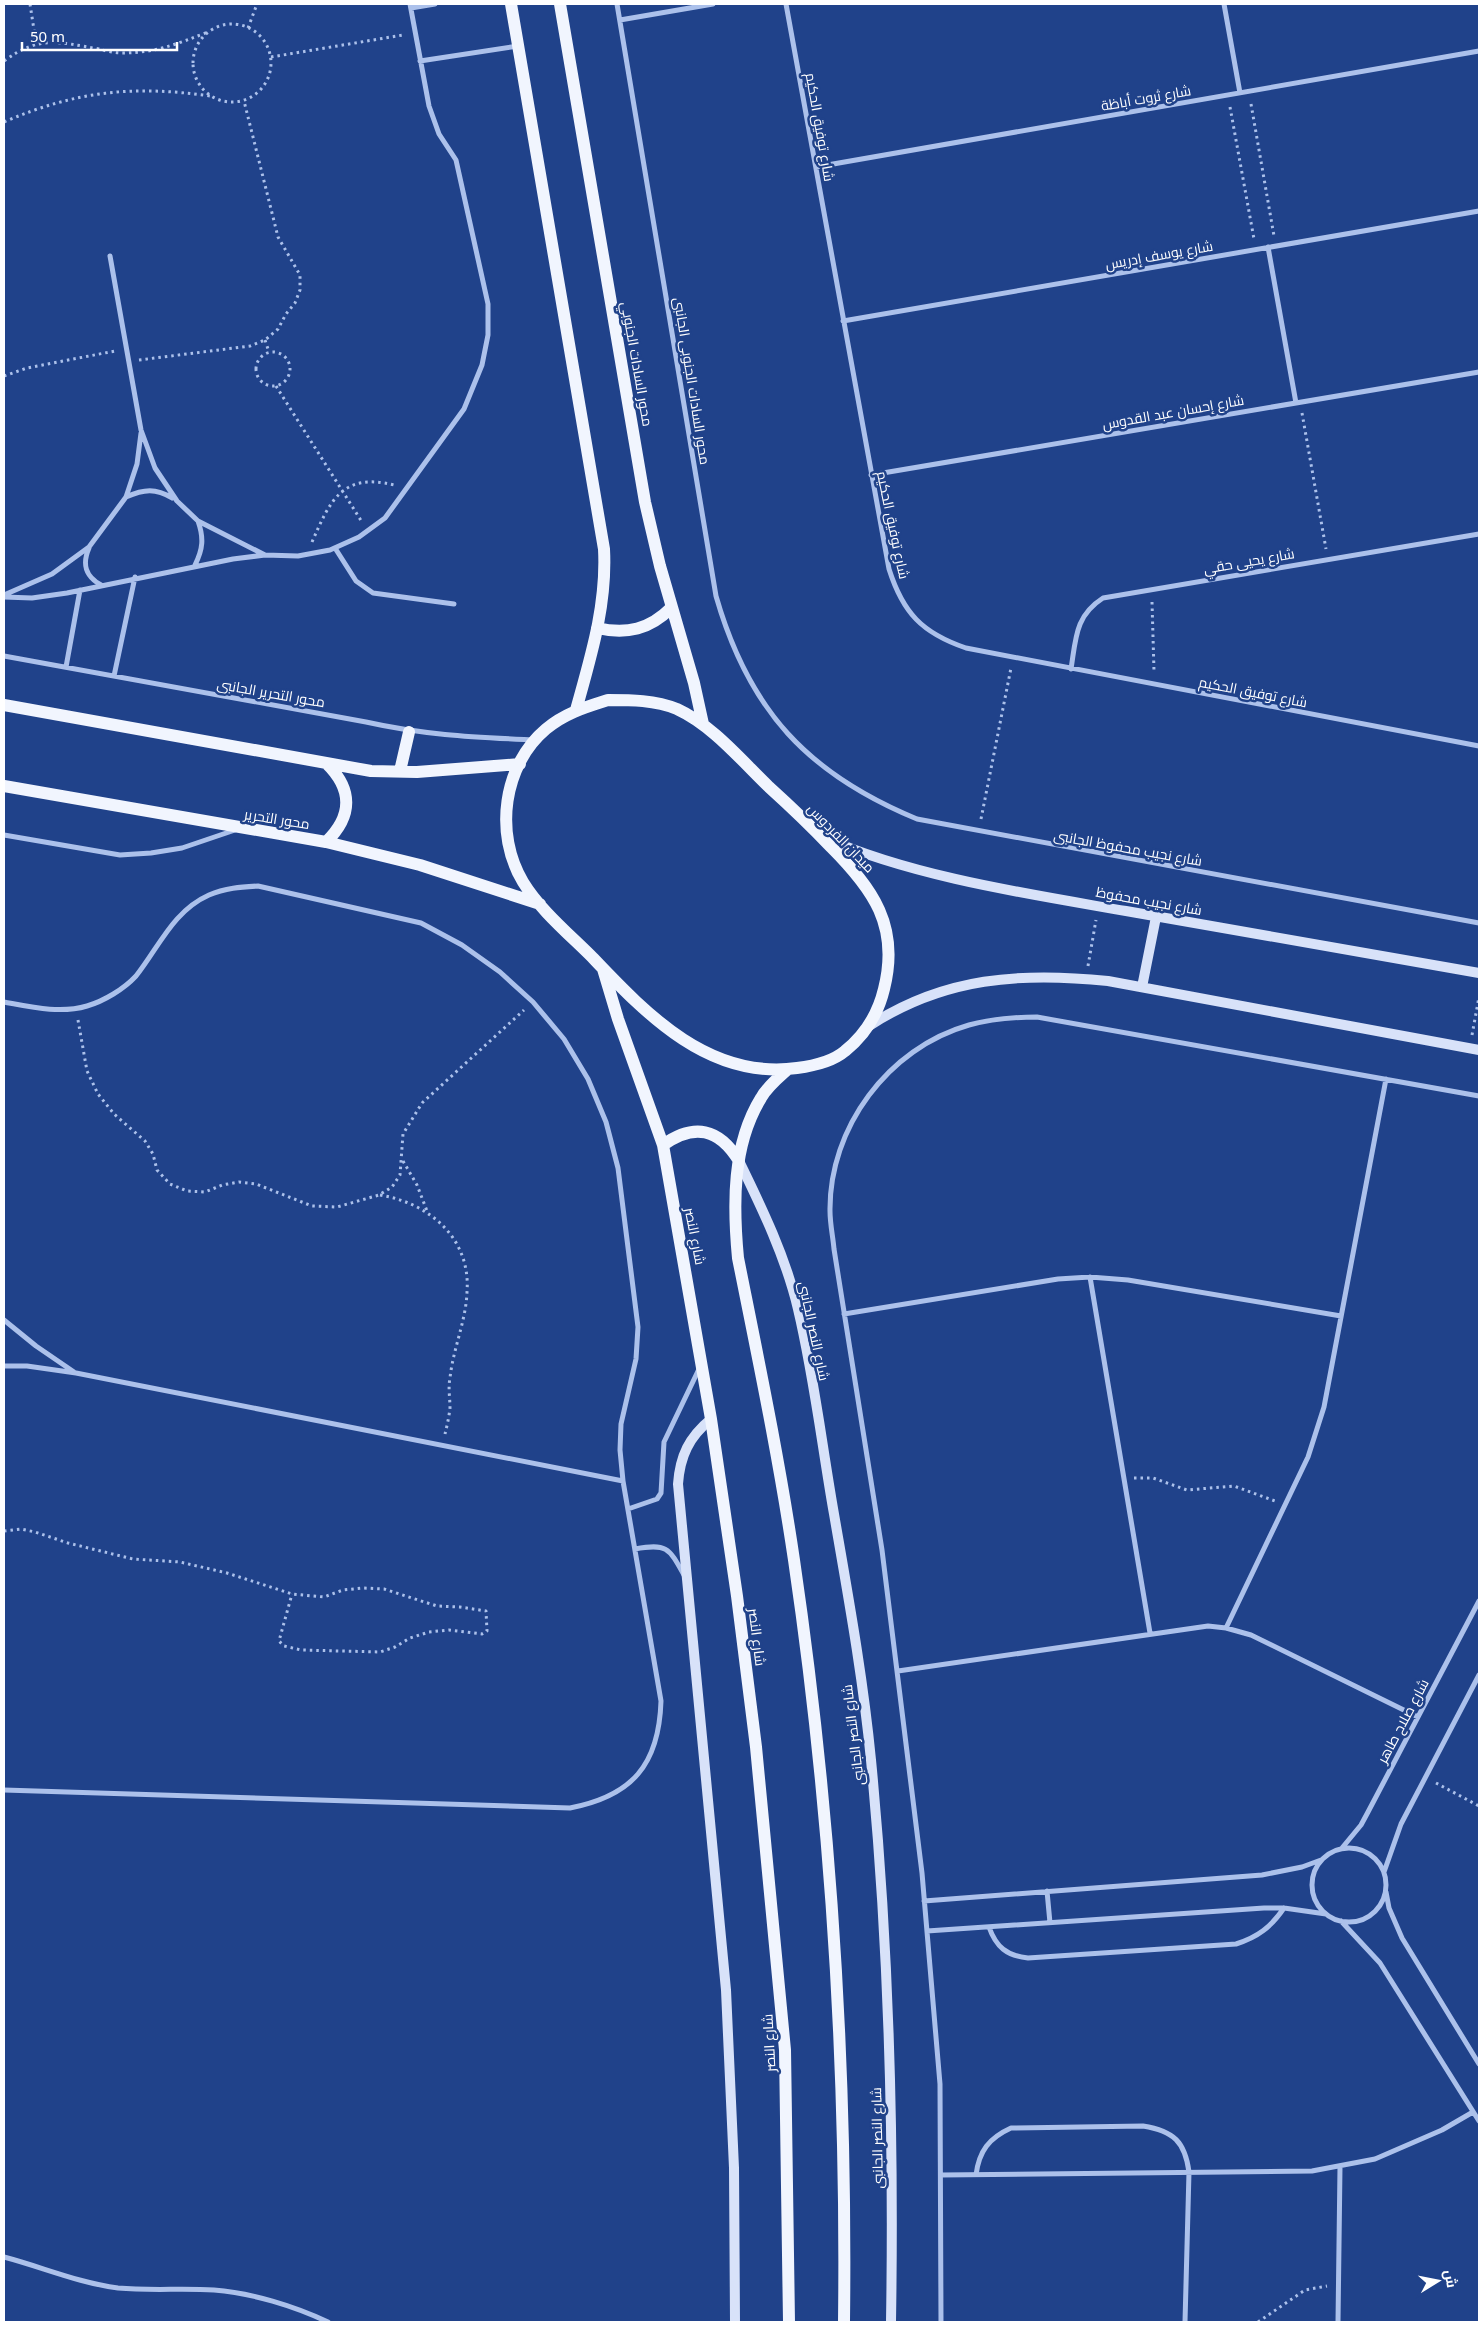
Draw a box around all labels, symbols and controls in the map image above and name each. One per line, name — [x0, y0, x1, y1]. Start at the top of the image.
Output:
scale bar — [22, 20, 178, 52]
text: 50 m — [30, 26, 65, 46]
street label: شارع توفيق الحكيم — [801, 71, 839, 183]
street label: شارع ثروت أباظة — [1099, 80, 1192, 115]
street label: شارع يوسف إدريس — [1104, 236, 1214, 273]
street label: محور السادات الجنوبى الجانبى — [670, 296, 715, 466]
street label: محور السادات الجنوبي — [614, 300, 658, 428]
street label: شارع إحسان عبد القدوس — [1101, 390, 1245, 433]
street label: شارع توفيق الحكيم — [872, 469, 914, 581]
street label: شارع يحيى حقي — [1202, 543, 1296, 581]
street label: شارع توفيق الحكيم — [1197, 672, 1309, 712]
street label: محور التحرير الجانبى — [216, 674, 327, 711]
street label: ميدان الفردوس — [803, 799, 879, 876]
street label: محور التحرير — [242, 804, 311, 833]
street label: شارع نجيب محفوظ الجانبى — [1052, 825, 1204, 870]
street label: شارع نجيب محفوظ — [1095, 882, 1204, 919]
street label: شارع النصر — [680, 1205, 710, 1266]
street label: شارع النصر الجانبى — [795, 1279, 834, 1382]
street label: شارع النصر — [744, 1606, 770, 1667]
street label: شارع صلاح طاهر — [1372, 1675, 1433, 1767]
street label: شارع النصر الجانبى — [837, 1684, 868, 1786]
street label: شارع النصر — [757, 2013, 780, 2074]
street label: شارع النصر الجانبى — [866, 2087, 887, 2189]
north arrow — [1413, 2256, 1463, 2306]
text: ش — [1440, 2268, 1462, 2289]

